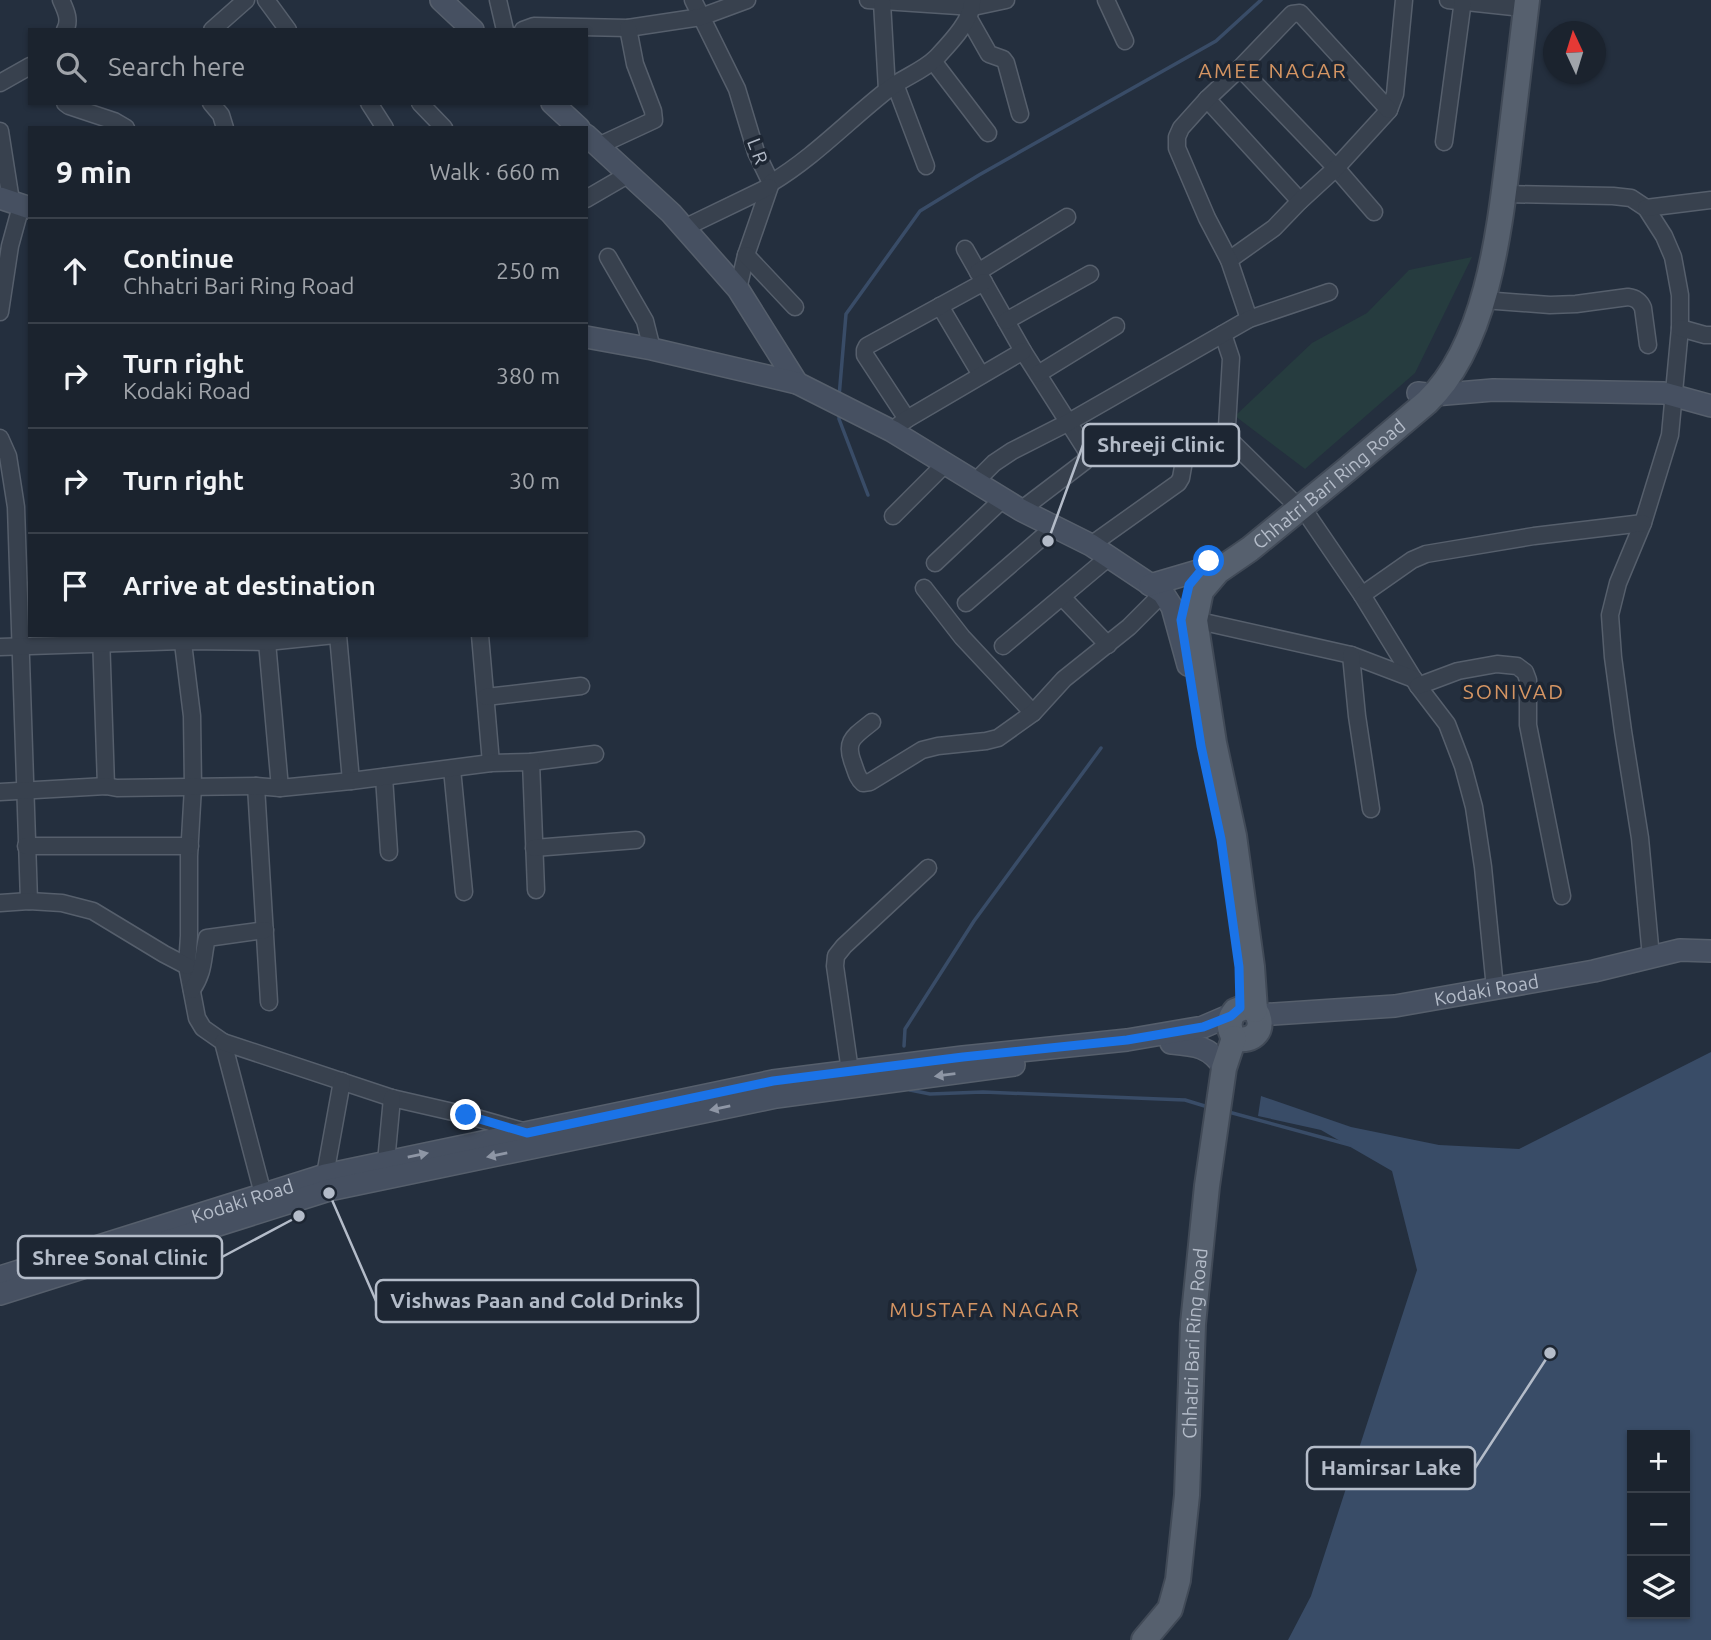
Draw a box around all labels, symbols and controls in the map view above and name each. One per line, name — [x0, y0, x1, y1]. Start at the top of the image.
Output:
north arrow — [1543, 21, 1606, 84]
search box — [28, 28, 588, 105]
icon: search — [52, 48, 90, 86]
text: Search here — [108, 52, 245, 81]
district label: AMEE NAGAR — [1198, 58, 1348, 82]
street label: L R — [743, 135, 773, 167]
text: 9 min — [56, 155, 132, 189]
text: Walk · 660 m — [429, 159, 560, 184]
text: Continue — [123, 244, 234, 273]
icon: ahead — [56, 252, 94, 290]
text: 250 m — [496, 258, 560, 283]
text: Chhatri Bari Ring Road — [123, 273, 354, 298]
text: Turn right — [123, 349, 244, 378]
icon: right — [56, 357, 94, 395]
text: 380 m — [496, 363, 560, 388]
text: Kodaki Road — [123, 378, 251, 403]
street label: Chhatri Bari Ring Road — [1248, 414, 1410, 553]
callout: Shreeji Clinic — [1083, 424, 1239, 466]
text: Shreeji Clinic — [1097, 432, 1225, 456]
icon: right — [56, 462, 94, 500]
text: Turn right — [123, 466, 244, 495]
text: 30 m — [509, 468, 560, 493]
route start — [1193, 545, 1224, 576]
icon: arrive — [56, 567, 94, 605]
text: Arrive at destination — [123, 571, 376, 600]
district label: SONIVAD — [1463, 679, 1565, 703]
street label: Kodaki Road — [1432, 970, 1540, 1010]
one-way arrow — [934, 1070, 956, 1081]
route end — [450, 1099, 481, 1130]
one-way arrow — [709, 1103, 731, 1114]
one-way arrow — [486, 1149, 508, 1160]
one-way arrow — [407, 1150, 429, 1161]
street label: Kodaki Road — [189, 1175, 296, 1227]
callout: Shree Sonal Clinic — [18, 1236, 222, 1278]
text: Shree Sonal Clinic — [32, 1245, 208, 1269]
street label: Chhatri Bari Ring Road — [1178, 1247, 1212, 1439]
callout: Vishwas Paan and Cold Drinks — [376, 1280, 698, 1322]
text: Vishwas Paan and Cold Drinks — [390, 1288, 684, 1312]
district label: MUSTAFA NAGAR — [889, 1297, 1081, 1321]
map controls — [1627, 1430, 1690, 1619]
button: + — [1627, 1430, 1690, 1493]
callout: Hamirsar Lake — [1307, 1447, 1475, 1489]
text: Hamirsar Lake — [1321, 1455, 1461, 1479]
button: − — [1627, 1493, 1690, 1556]
button: layers — [1627, 1556, 1690, 1619]

